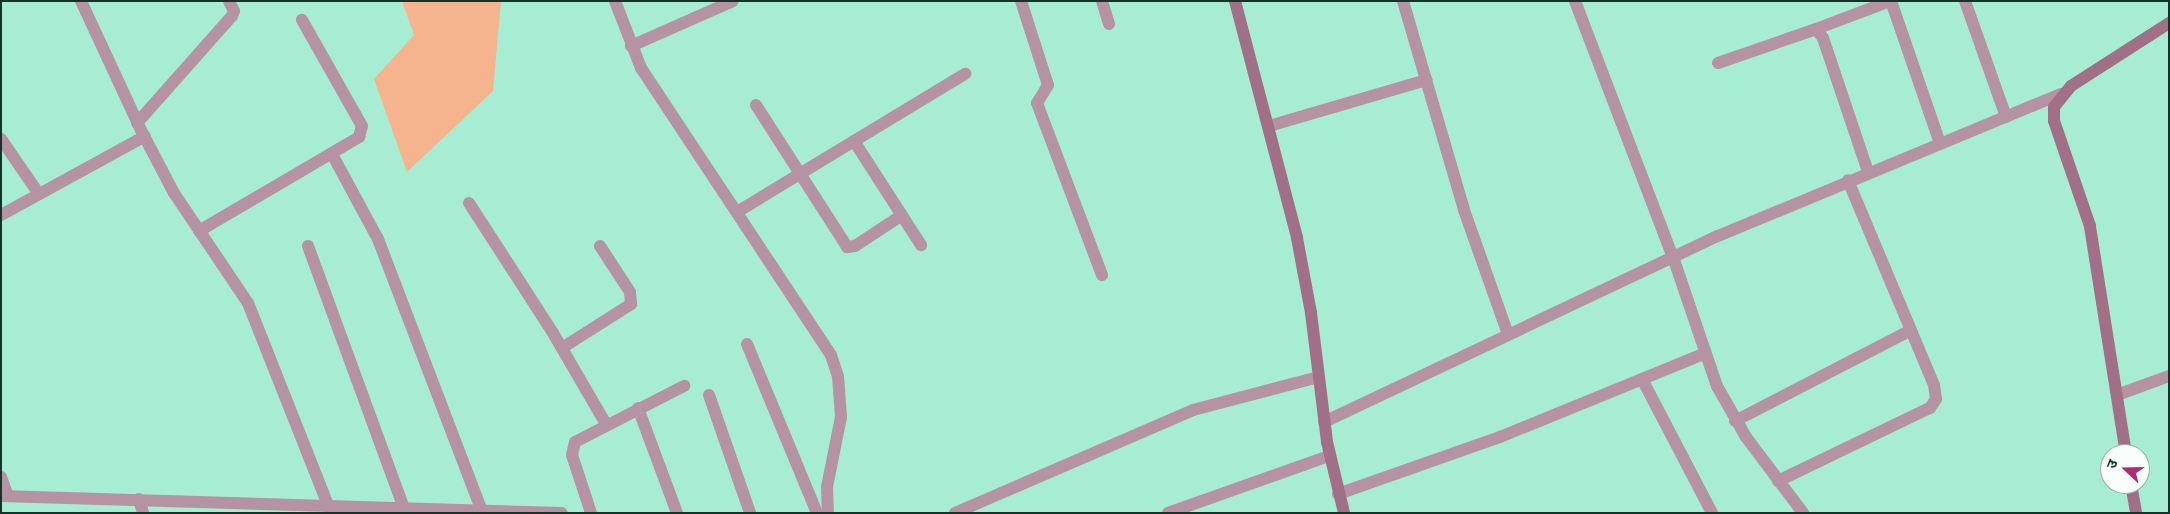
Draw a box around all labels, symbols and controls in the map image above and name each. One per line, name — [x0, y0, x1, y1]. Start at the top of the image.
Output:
north arrow — [2100, 444, 2150, 494]
text: उ — [2102, 457, 2122, 471]

